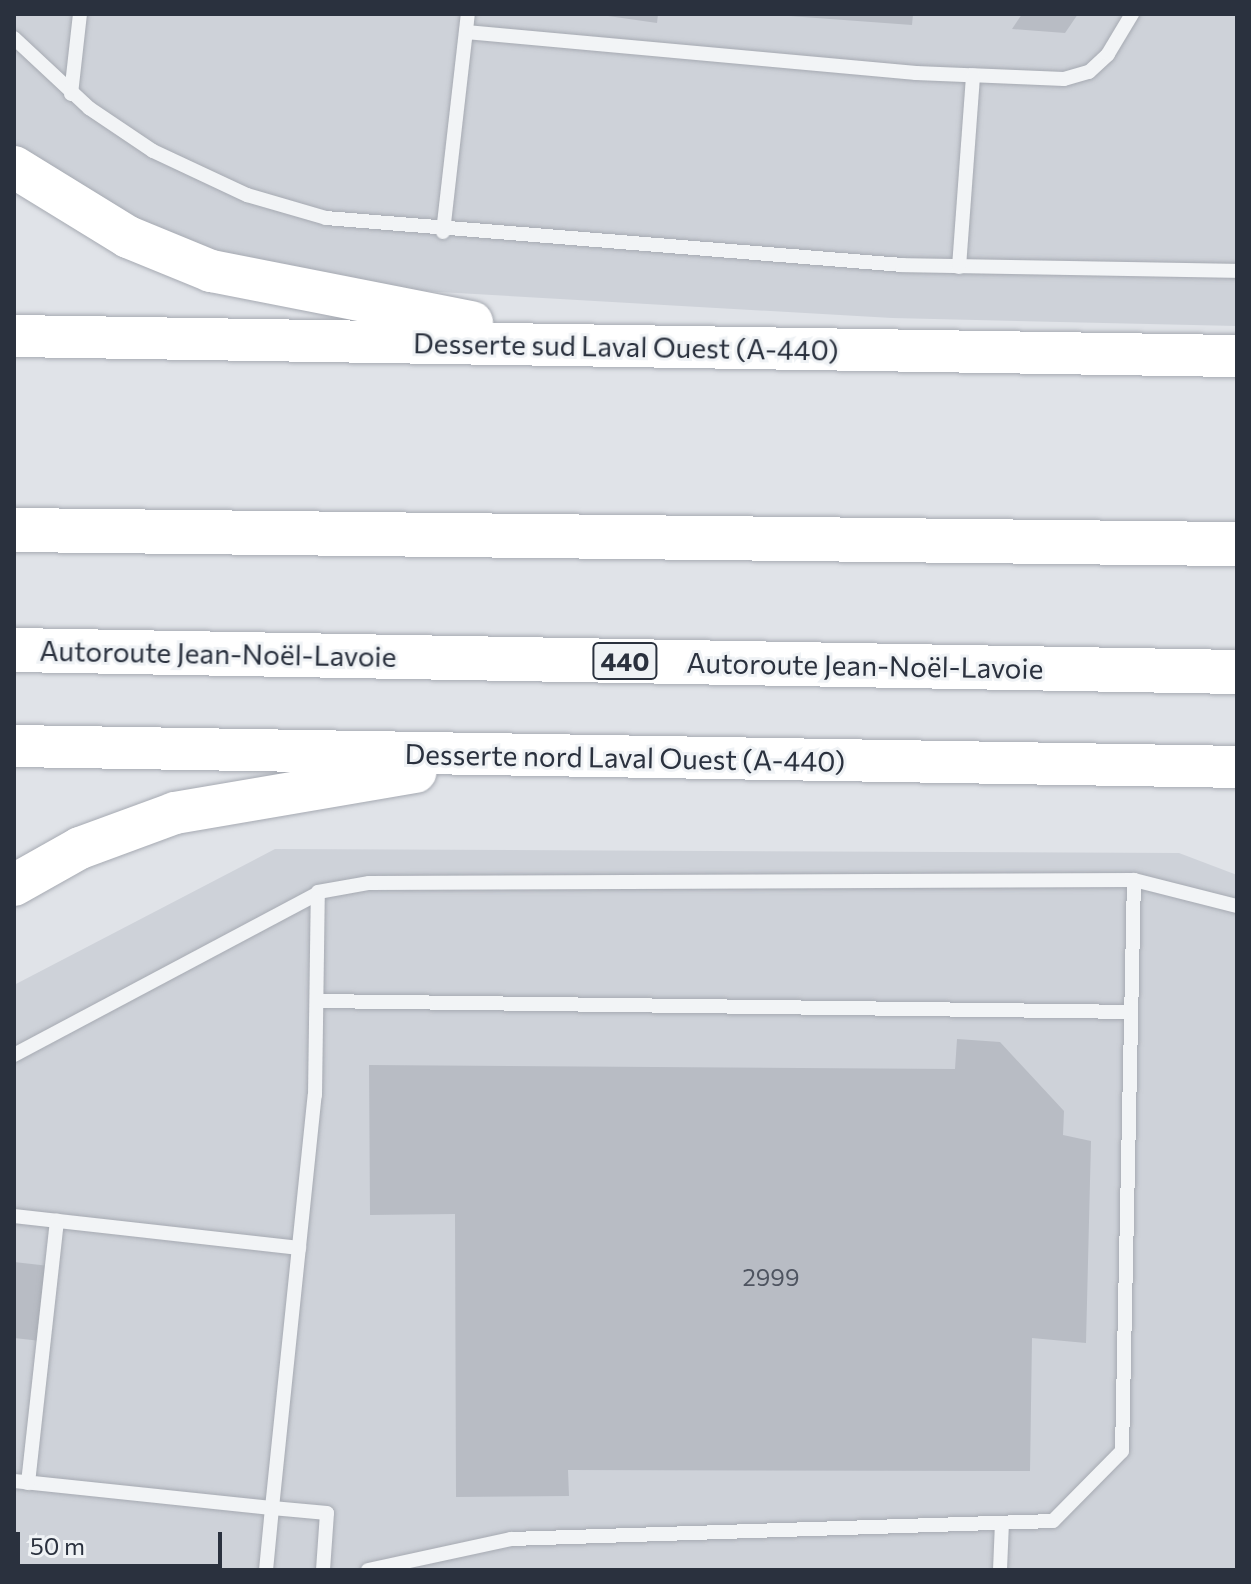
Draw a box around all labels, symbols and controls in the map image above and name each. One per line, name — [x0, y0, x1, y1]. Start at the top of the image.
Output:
street label: Desserte sud Laval Ouest (A-440) — [413, 325, 839, 367]
street label: Autoroute Jean-Noël-Lavoie — [39, 633, 397, 673]
road number: 440 — [591, 639, 659, 683]
street label: Autoroute Jean-Noël-Lavoie — [686, 645, 1044, 685]
street label: Desserte nord Laval Ouest (A-440) — [404, 736, 846, 778]
house number: 2999 — [743, 1263, 799, 1291]
scale bar — [20, 1516, 226, 1566]
text: 50 m — [30, 1531, 85, 1560]

